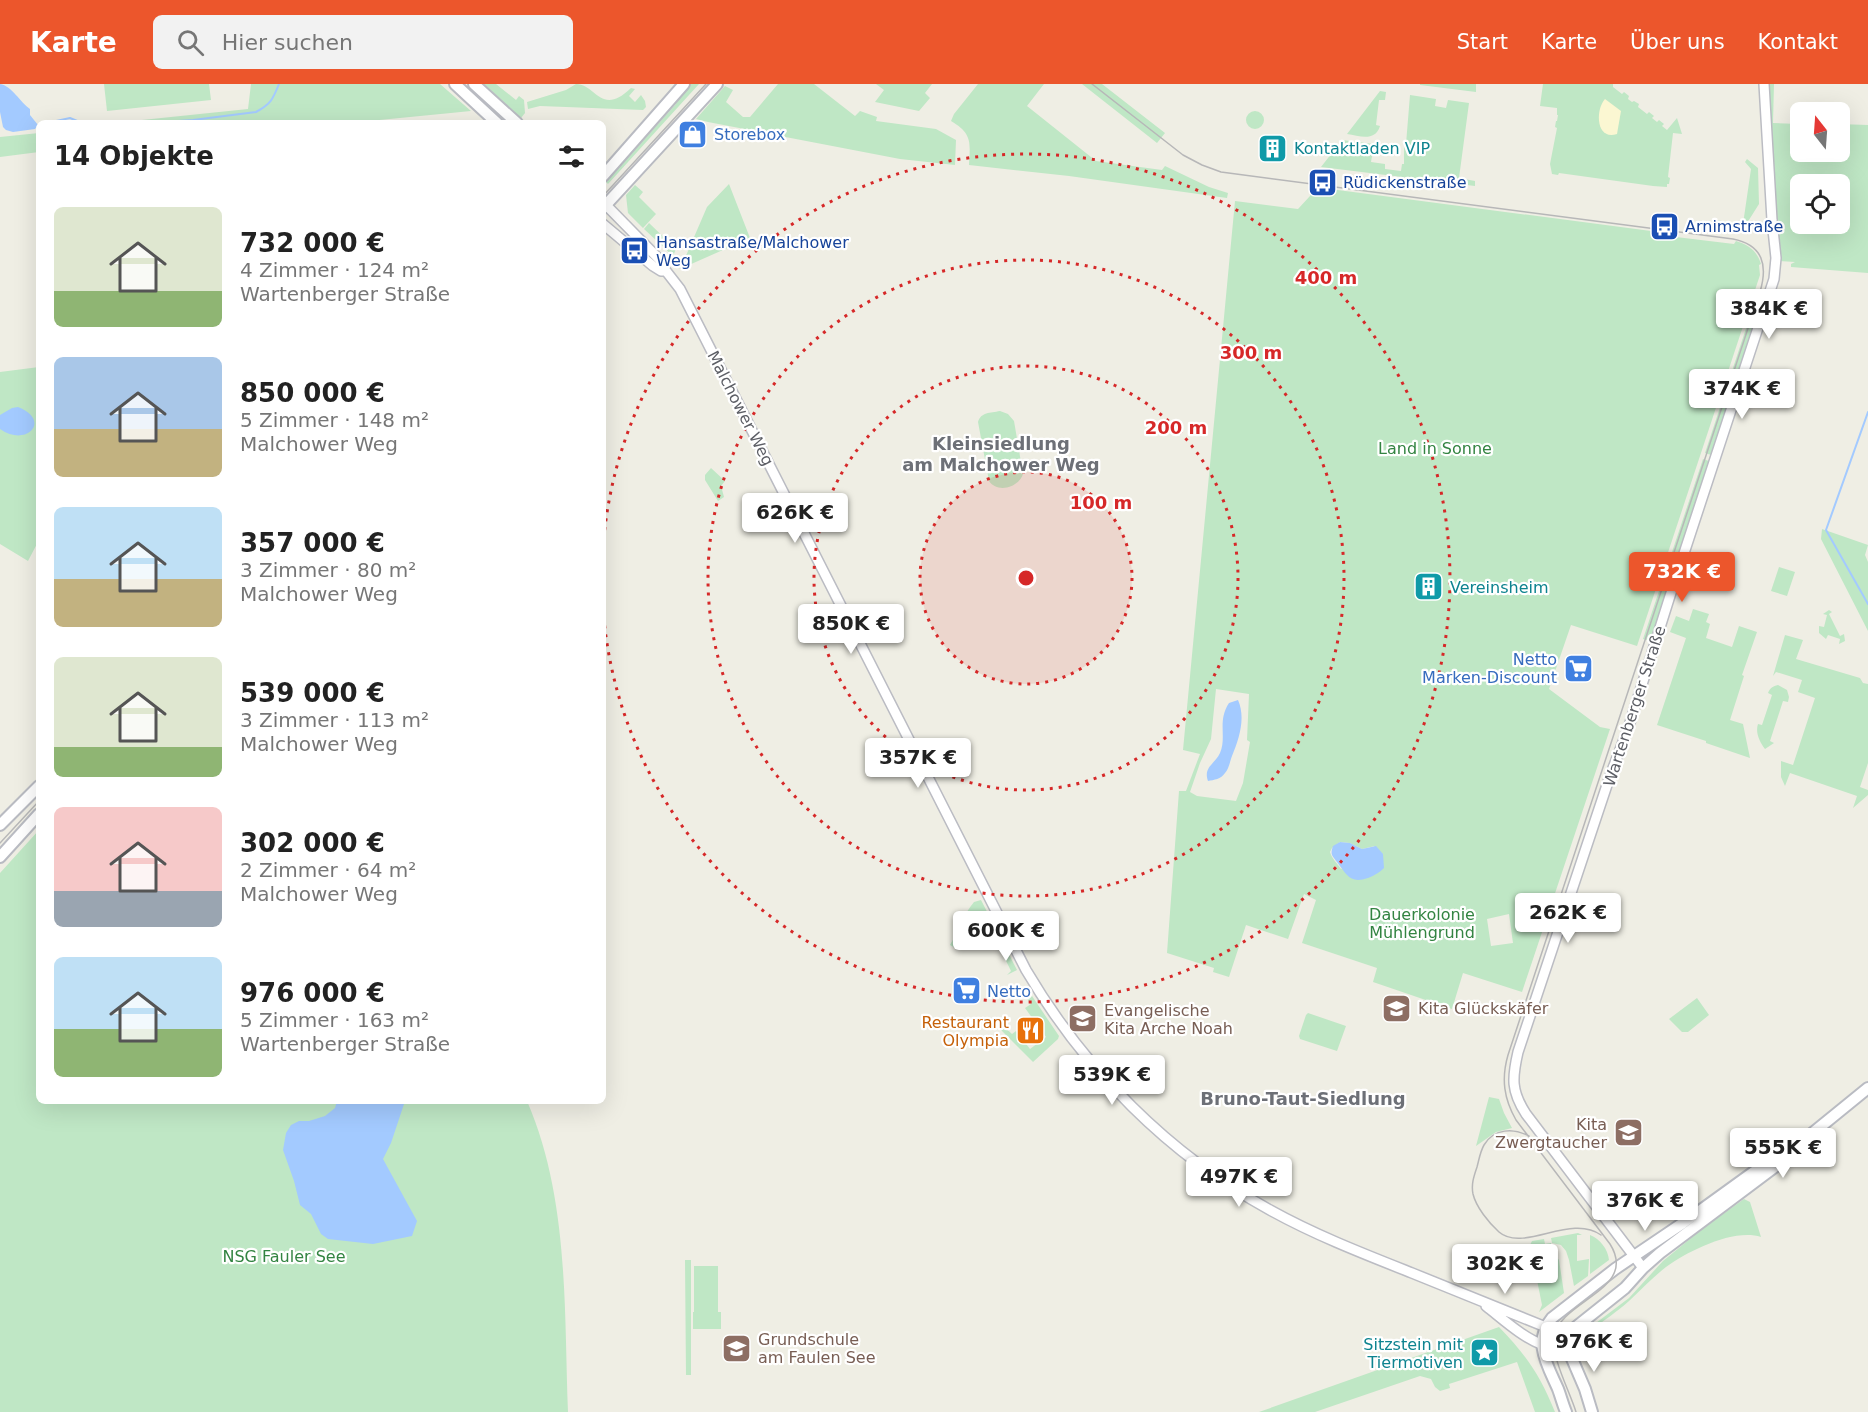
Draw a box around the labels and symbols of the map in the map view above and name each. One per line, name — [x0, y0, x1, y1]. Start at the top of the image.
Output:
north arrow — [1790, 102, 1850, 162]
shop icon: Storebox — [677, 118, 709, 150]
place label: Storebox — [714, 125, 785, 144]
building icon: Kontaktladen VIP — [1257, 132, 1289, 164]
place label: Kontaktladen VIP — [1294, 139, 1430, 158]
bus stop icon: Rüdickenstraße — [1306, 166, 1338, 198]
place label: Rüdickenstraße — [1343, 173, 1467, 192]
bus stop icon: Arnimstraße — [1648, 210, 1680, 242]
place label: Arnimstraße — [1685, 217, 1783, 236]
place label: Hansastraße/Malchower Weg — [656, 233, 849, 270]
bus stop icon: Hansastraße/Malchower Weg — [619, 235, 651, 267]
text: 400 m — [1295, 267, 1357, 288]
pin: 384K € — [1720, 289, 1818, 340]
text: 300 m — [1220, 342, 1282, 363]
street label: Malchower Weg — [703, 348, 778, 469]
pin: 374K € — [1693, 369, 1791, 420]
text: 200 m — [1145, 417, 1207, 438]
district label: Kleinsiedlung am Malchower Weg — [902, 433, 1100, 475]
park label: Land in Sonne — [1378, 439, 1492, 458]
text: 100 m — [1070, 492, 1132, 513]
pin: 626K € — [746, 493, 844, 544]
pin: 732K € — [1633, 552, 1731, 603]
centre of rings — [1016, 568, 1036, 588]
building icon: Vereinsheim — [1413, 571, 1445, 603]
place label: Vereinsheim — [1450, 578, 1549, 597]
pin: 850K € — [802, 604, 900, 655]
street label: Wartenberger Straße — [1599, 623, 1669, 789]
place label: Netto Marken-Discount — [1422, 650, 1557, 687]
supermarket icon: Netto Marken-Discount — [1562, 652, 1594, 684]
pin: 357K € — [869, 738, 967, 789]
pin: 262K € — [1519, 893, 1617, 944]
park label: Dauerkolonie Mühlengrund — [1369, 905, 1475, 942]
pin: 600K € — [957, 911, 1055, 962]
supermarket icon: Netto — [950, 975, 982, 1007]
place label: Netto — [987, 982, 1031, 1001]
school or university icon: Kita Glückskäfer — [1381, 992, 1413, 1024]
place label: Kita Glückskäfer — [1418, 999, 1549, 1018]
place label: Evangelische Kita Arche Noah — [1104, 1001, 1233, 1038]
school or university icon: Evangelische Kita Arche Noah — [1067, 1003, 1099, 1035]
place label: Restaurant Olympia — [921, 1013, 1009, 1050]
restaurant icon: Restaurant Olympia — [1014, 1015, 1046, 1047]
pin: 539K € — [1063, 1055, 1161, 1106]
district label: Bruno-Taut-Siedlung — [1200, 1088, 1406, 1109]
place label: Kita Zwergtaucher — [1495, 1115, 1607, 1152]
school or university icon: Kita Zwergtaucher — [1612, 1117, 1644, 1149]
pin: 555K € — [1734, 1128, 1832, 1179]
pin: 497K € — [1190, 1157, 1288, 1208]
pin: 376K € — [1596, 1181, 1694, 1232]
pin: 302K € — [1456, 1244, 1554, 1295]
park label: NSG Fauler See — [222, 1247, 346, 1266]
pin: 976K € — [1545, 1322, 1643, 1373]
place label: Grundschule am Faulen See — [758, 1330, 876, 1367]
school or university icon: Grundschule am Faulen See — [721, 1332, 753, 1364]
place label: Sitzstein mit Tiermotiven — [1363, 1335, 1463, 1372]
place icon: Sitzstein mit Tiermotiven — [1468, 1337, 1500, 1369]

